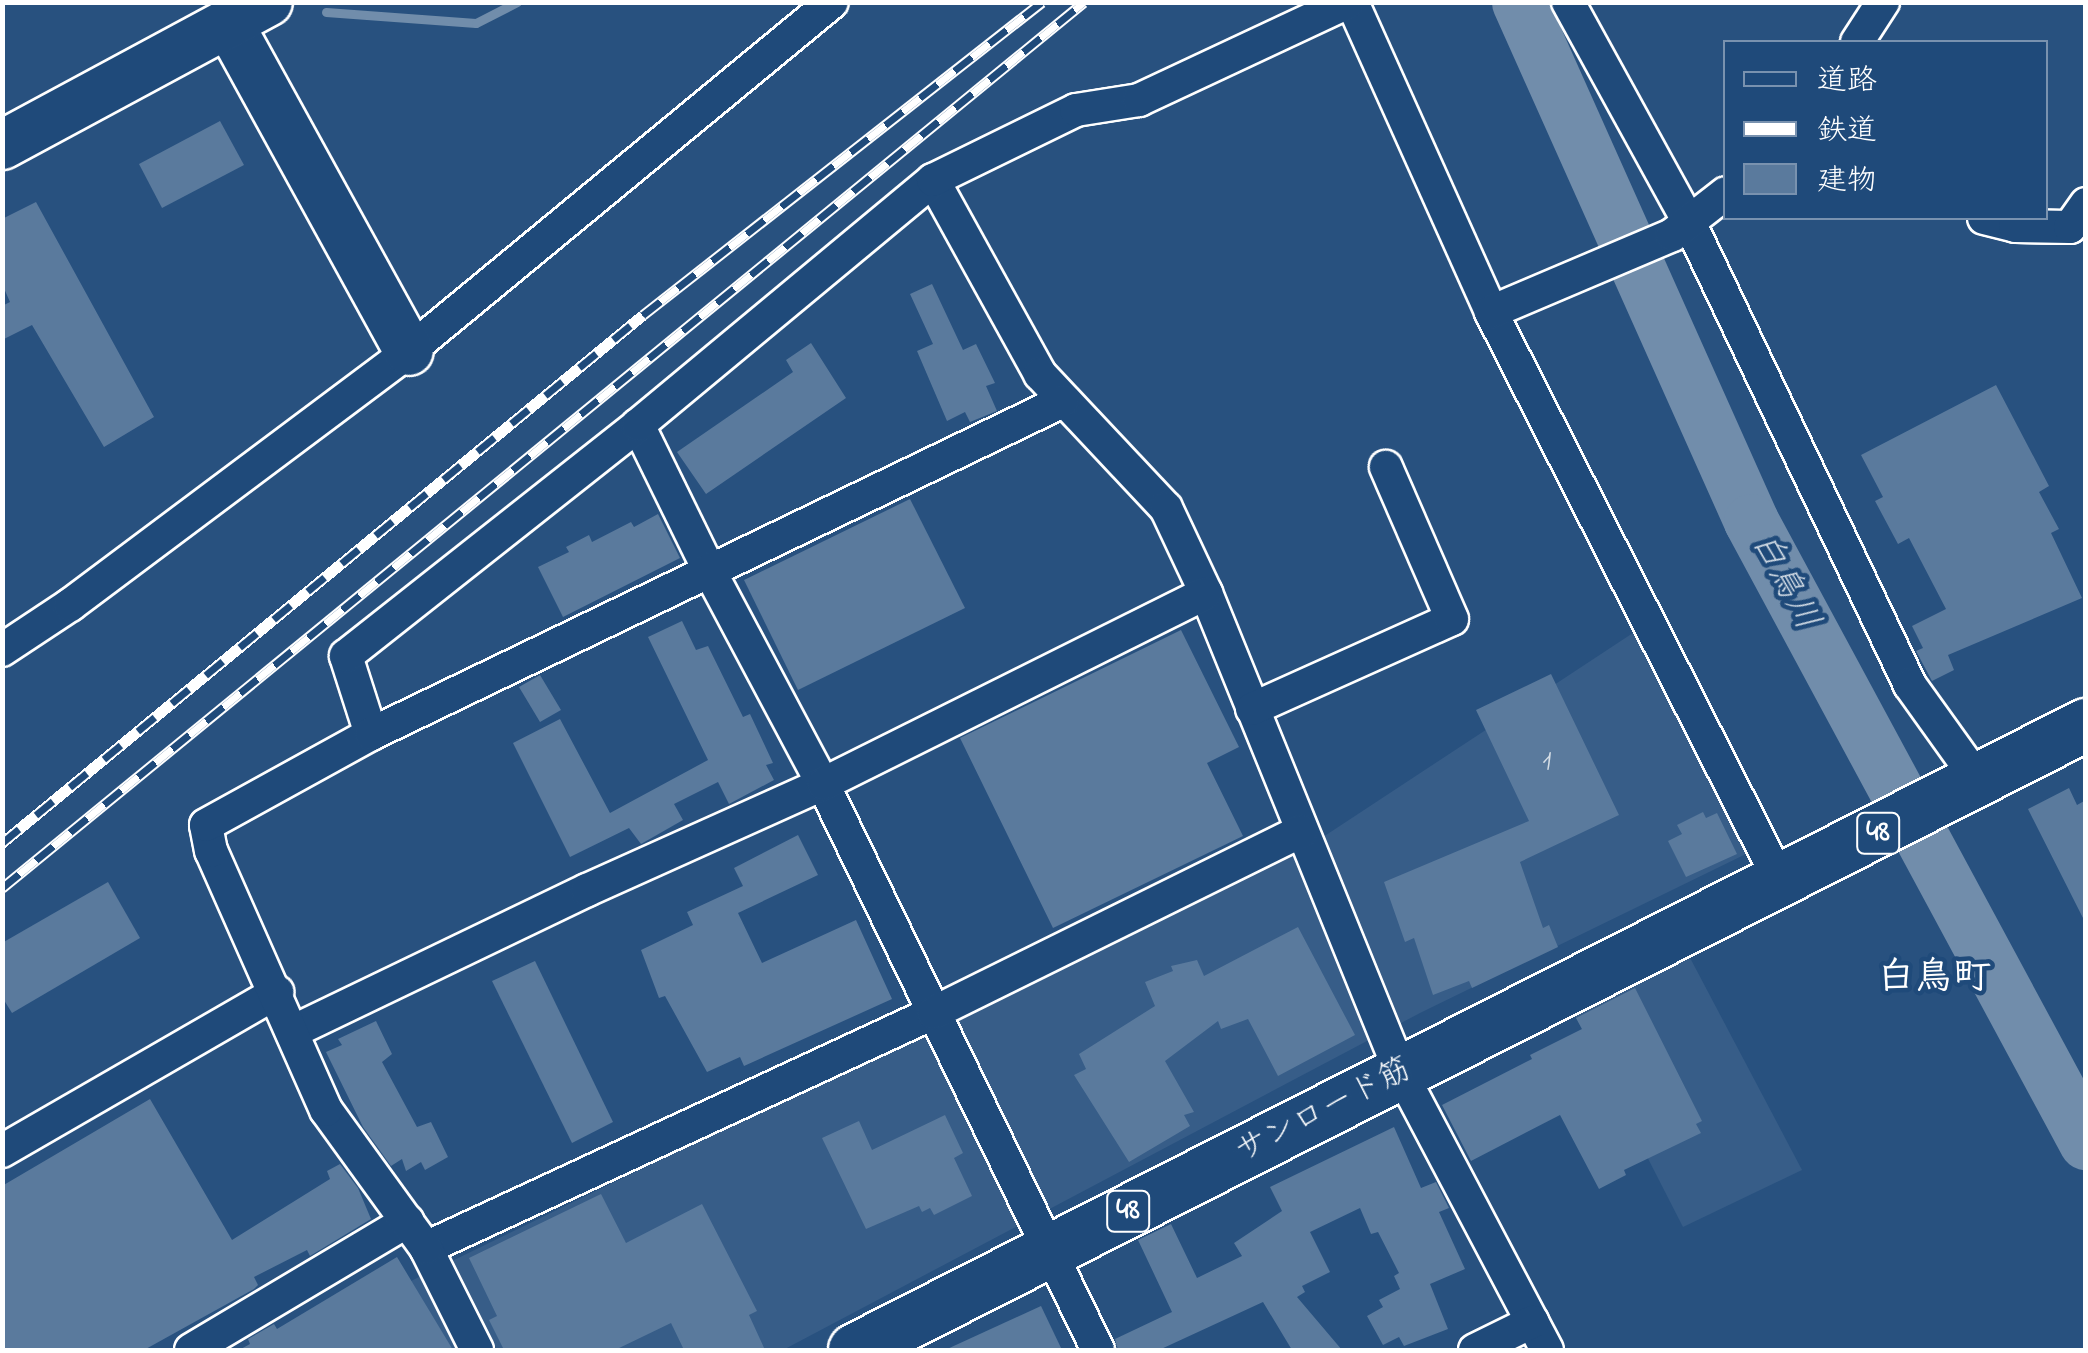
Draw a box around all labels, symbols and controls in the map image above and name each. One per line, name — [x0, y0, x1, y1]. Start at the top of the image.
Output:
legend — [1723, 40, 2048, 220]
text: 道路 — [1817, 60, 1877, 104]
text: 鉄道 — [1817, 110, 1877, 154]
text: 建物 — [1817, 160, 1877, 204]
water label: 白鳥川 — [1741, 526, 1827, 638]
house number: 1 — [1543, 746, 1551, 780]
road number: 48 — [1856, 808, 1900, 858]
district label: 白鳥町 — [1877, 957, 1991, 1003]
street label: サンロード筋 — [1230, 1051, 1418, 1173]
road number: 48 — [1106, 1186, 1150, 1236]

